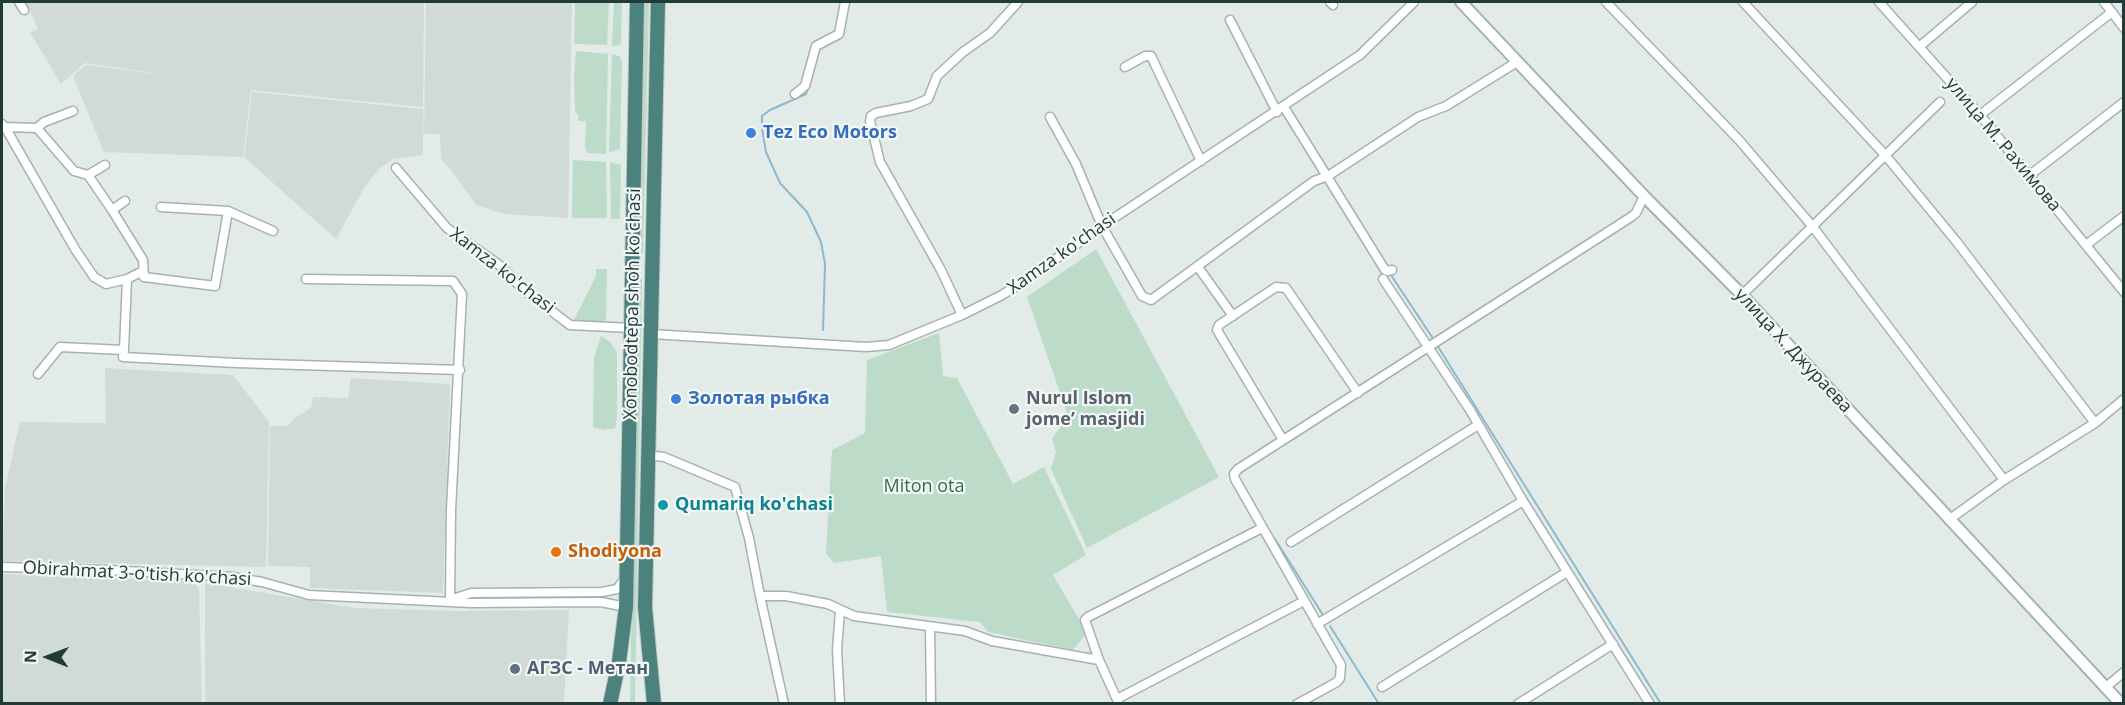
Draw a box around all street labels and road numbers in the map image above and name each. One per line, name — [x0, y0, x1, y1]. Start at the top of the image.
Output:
street label: улица М. Рахимова — [1941, 74, 2065, 216]
street label: Xonobodtepa shoh ko'chasi — [620, 188, 646, 420]
street label: Xamza ko'chasi — [1004, 209, 1120, 299]
street label: Xamza ko'chasi — [445, 223, 559, 319]
street label: улица Х. Джураева — [1730, 284, 1856, 418]
street label: Obirahmat 3-o'tish ko'chasi — [22, 557, 252, 591]

